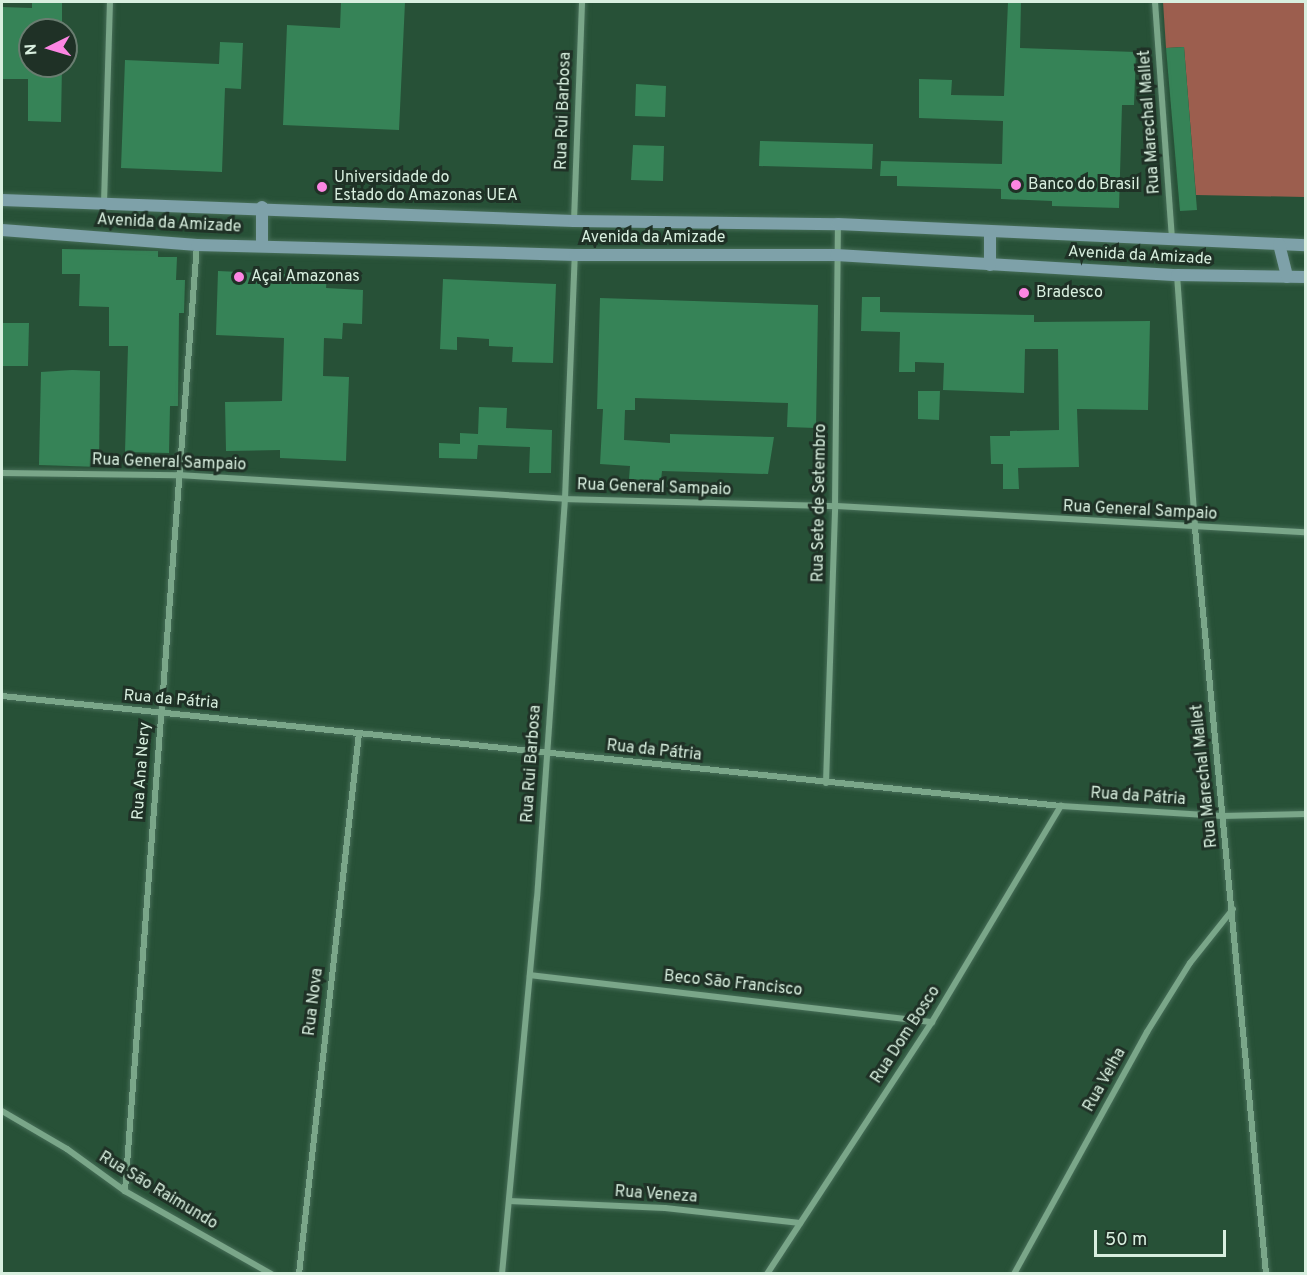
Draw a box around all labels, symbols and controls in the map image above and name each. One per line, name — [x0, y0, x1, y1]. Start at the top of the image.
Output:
north arrow — [18, 18, 78, 78]
text: N — [22, 43, 43, 56]
street label: Rua Marechal Mallet — [1135, 49, 1165, 195]
street label: Rua Rui Barbosa — [552, 52, 576, 170]
place label: Universidade do Estado do Amazonas UEA — [334, 168, 519, 206]
place label: Banco do Brasil — [1028, 175, 1140, 195]
marker: Banco do Brasil — [1009, 178, 1023, 192]
marker: Universidade do Estado do Amazonas UEA — [315, 180, 329, 194]
street label: Avenida da Amizade — [96, 211, 242, 237]
street label: Avenida da Amizade — [580, 228, 726, 248]
street label: Avenida da Amizade — [1067, 243, 1213, 269]
place label: Açai Amazonas — [251, 267, 360, 287]
marker: Açai Amazonas — [232, 270, 246, 284]
place label: Bradesco — [1036, 283, 1103, 303]
marker: Bradesco — [1017, 286, 1031, 300]
street label: Rua Sete de Setembro — [809, 424, 831, 582]
street label: Rua General Sampaio — [92, 451, 246, 475]
street label: Rua General Sampaio — [577, 476, 731, 500]
street label: Rua General Sampaio — [1062, 497, 1218, 525]
street label: Rua da Pátria — [123, 686, 219, 714]
street label: Rua Marechal Mallet — [1188, 703, 1222, 849]
street label: Rua Rui Barbosa — [518, 704, 546, 824]
street label: Rua Ana Nery — [129, 721, 155, 821]
street label: Rua da Pátria — [606, 736, 702, 766]
street label: Rua da Pátria — [1090, 784, 1186, 810]
street label: Rua Nova — [300, 967, 328, 1037]
street label: Beco São Francisco — [663, 967, 803, 1001]
street label: Rua Dom Bosco — [867, 983, 945, 1087]
street label: Rua Velha — [1079, 1044, 1131, 1116]
street label: Rua São Raimundo — [95, 1148, 221, 1234]
street label: Rua Veneza — [614, 1183, 698, 1207]
scale bar — [1097, 1218, 1229, 1256]
text: 50 m — [1105, 1229, 1147, 1252]

